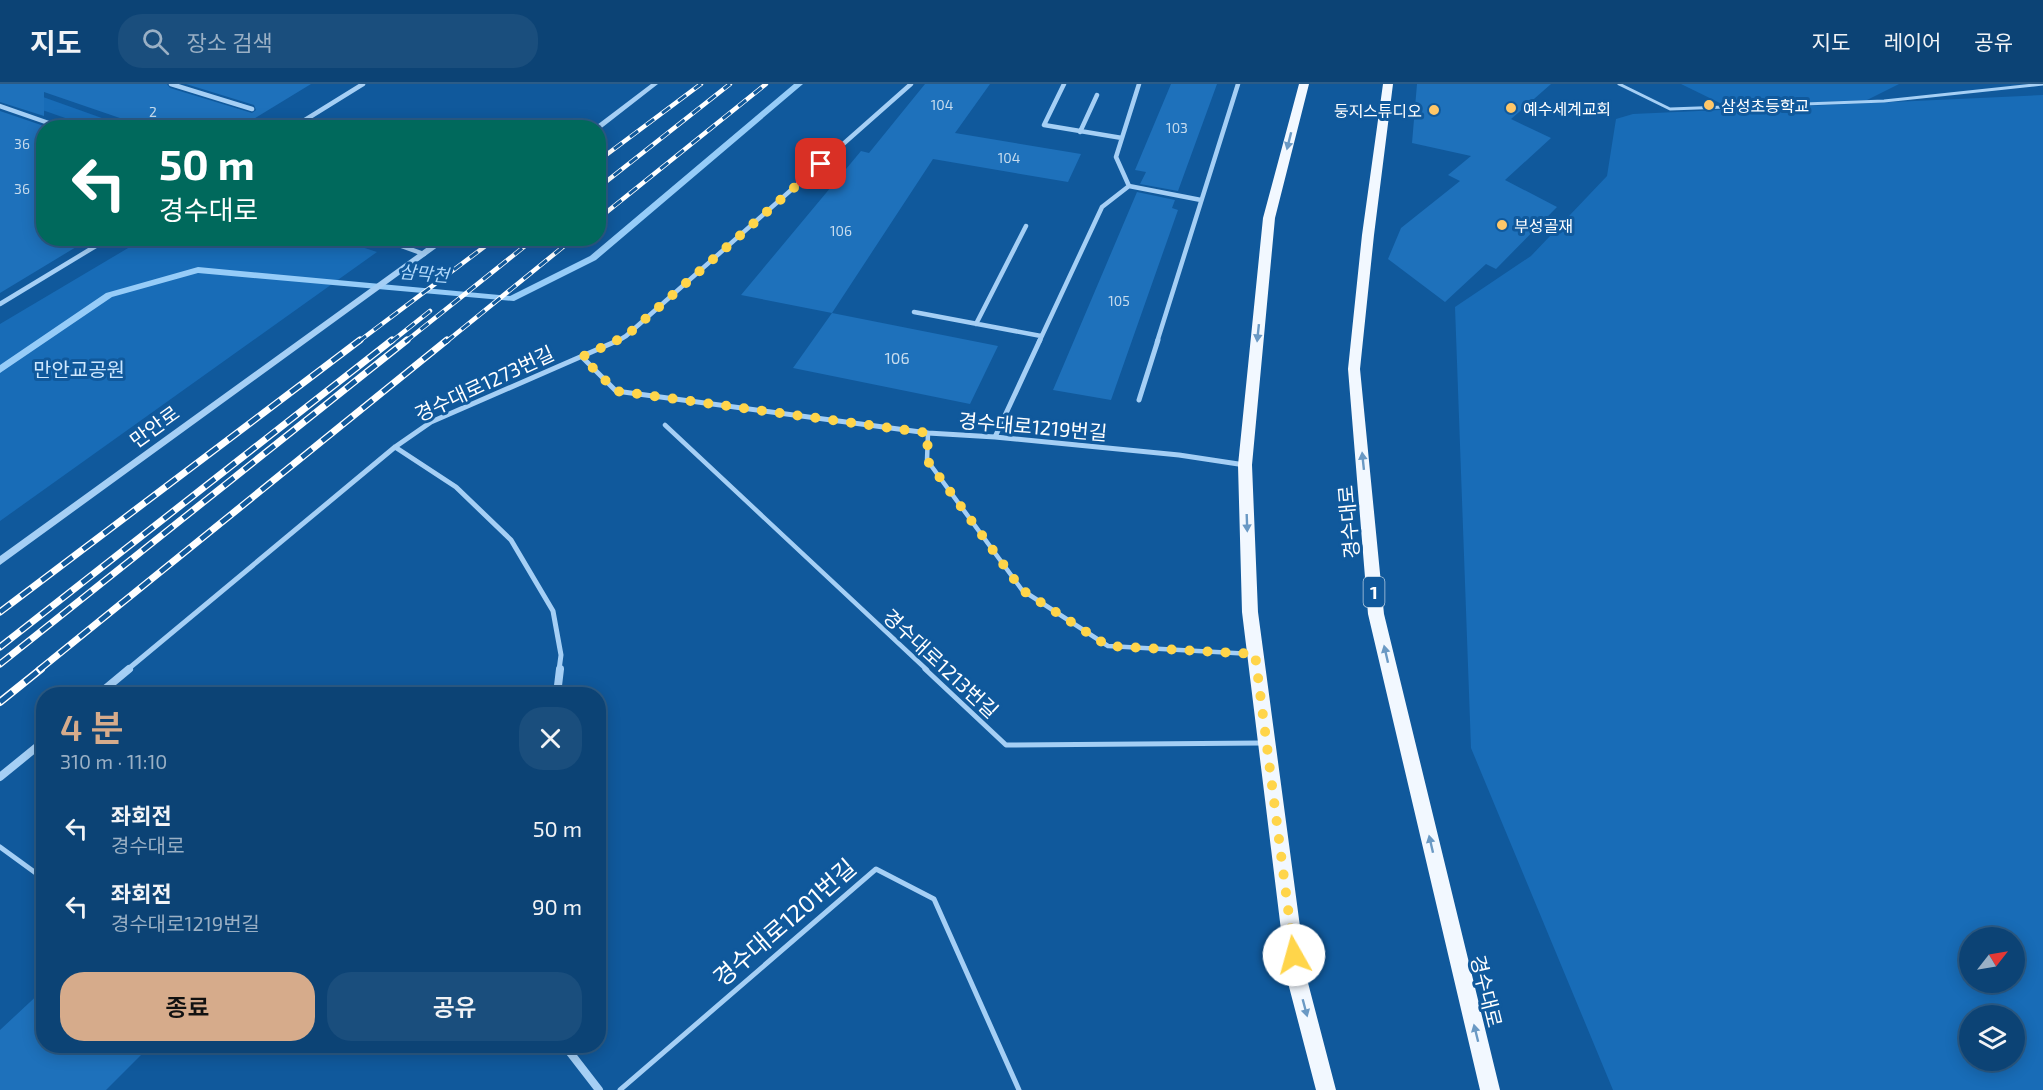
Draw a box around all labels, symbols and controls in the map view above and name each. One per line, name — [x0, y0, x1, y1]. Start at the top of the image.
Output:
search box — [118, 14, 538, 68]
text: 지도 — [30, 25, 82, 59]
icon: search — [139, 25, 172, 58]
text: 장소 검색 — [187, 29, 272, 55]
text: 지도 — [1812, 29, 1850, 54]
text: 레이어 — [1883, 29, 1941, 54]
text: 공유 — [1974, 29, 2013, 54]
house number: 104 — [931, 96, 953, 113]
place label: 삼성초등학교 — [1721, 96, 1809, 115]
marker: 삼성초등학교 — [1702, 98, 1716, 112]
place label: 예수세계교회 — [1523, 99, 1611, 118]
place label: 둥지스튜디오 — [1334, 101, 1422, 120]
marker: 예수세계교회 — [1504, 101, 1518, 115]
house number: 2 — [149, 103, 157, 120]
marker: 둥지스튜디오 — [1427, 103, 1441, 117]
house number: 103 — [1166, 119, 1188, 136]
one-way arrow — [1284, 132, 1293, 150]
house number: 36 — [14, 135, 30, 152]
text: 50 m — [159, 138, 255, 188]
pin — [795, 138, 846, 189]
icon: left — [60, 144, 138, 222]
icon: arrive — [804, 147, 837, 180]
house number: 104 — [998, 149, 1020, 166]
house number: 36 — [14, 180, 30, 197]
text: 경수대로 — [159, 193, 258, 225]
place label: 부성골재 — [1514, 216, 1573, 235]
marker: 부성골재 — [1495, 218, 1509, 232]
house number: 106 — [830, 222, 852, 239]
water label: 삼막천 — [398, 260, 452, 286]
house number: 105 — [1108, 292, 1130, 309]
one-way arrow — [1253, 323, 1263, 342]
street label: 경수대로1273번길 — [411, 340, 557, 426]
house number: 106 — [884, 348, 910, 367]
park label: 만안교공원 — [33, 357, 125, 381]
street label: 만안로 — [125, 400, 183, 452]
street label: 경수대로1219번길 — [958, 408, 1108, 444]
one-way arrow — [1358, 451, 1368, 470]
street label: 경수대로 — [1333, 484, 1363, 560]
one-way arrow — [1242, 514, 1252, 533]
road number: 1 — [1364, 577, 1384, 607]
street label: 경수대로1213번길 — [878, 604, 1004, 722]
one-way arrow — [1380, 645, 1390, 663]
text: 4 분 — [60, 705, 124, 748]
button: close — [519, 707, 582, 770]
text: 310 m · 11:10 — [60, 749, 167, 773]
text: 좌회전 — [111, 802, 172, 828]
icon: left — [60, 812, 93, 845]
text: 50 m — [533, 815, 582, 841]
text: 경수대로 — [111, 833, 185, 857]
one-way arrow — [1425, 834, 1435, 853]
street label: 경수대로1201번길 — [707, 852, 861, 992]
text: 좌회전 — [111, 880, 172, 906]
icon: left — [60, 890, 93, 923]
text: 90 m — [532, 893, 582, 919]
text: 경수대로1219번길 — [111, 911, 260, 935]
position arrow — [1262, 923, 1326, 987]
north arrow — [1959, 927, 2025, 993]
map controls — [1959, 927, 2025, 1071]
street label: 경수대로 — [1466, 952, 1508, 1030]
button: 종료 — [60, 972, 315, 1041]
button: 공유 — [327, 972, 582, 1041]
one-way arrow — [1300, 999, 1310, 1017]
button: layers — [1959, 1005, 2025, 1071]
one-way arrow — [1471, 1024, 1481, 1042]

